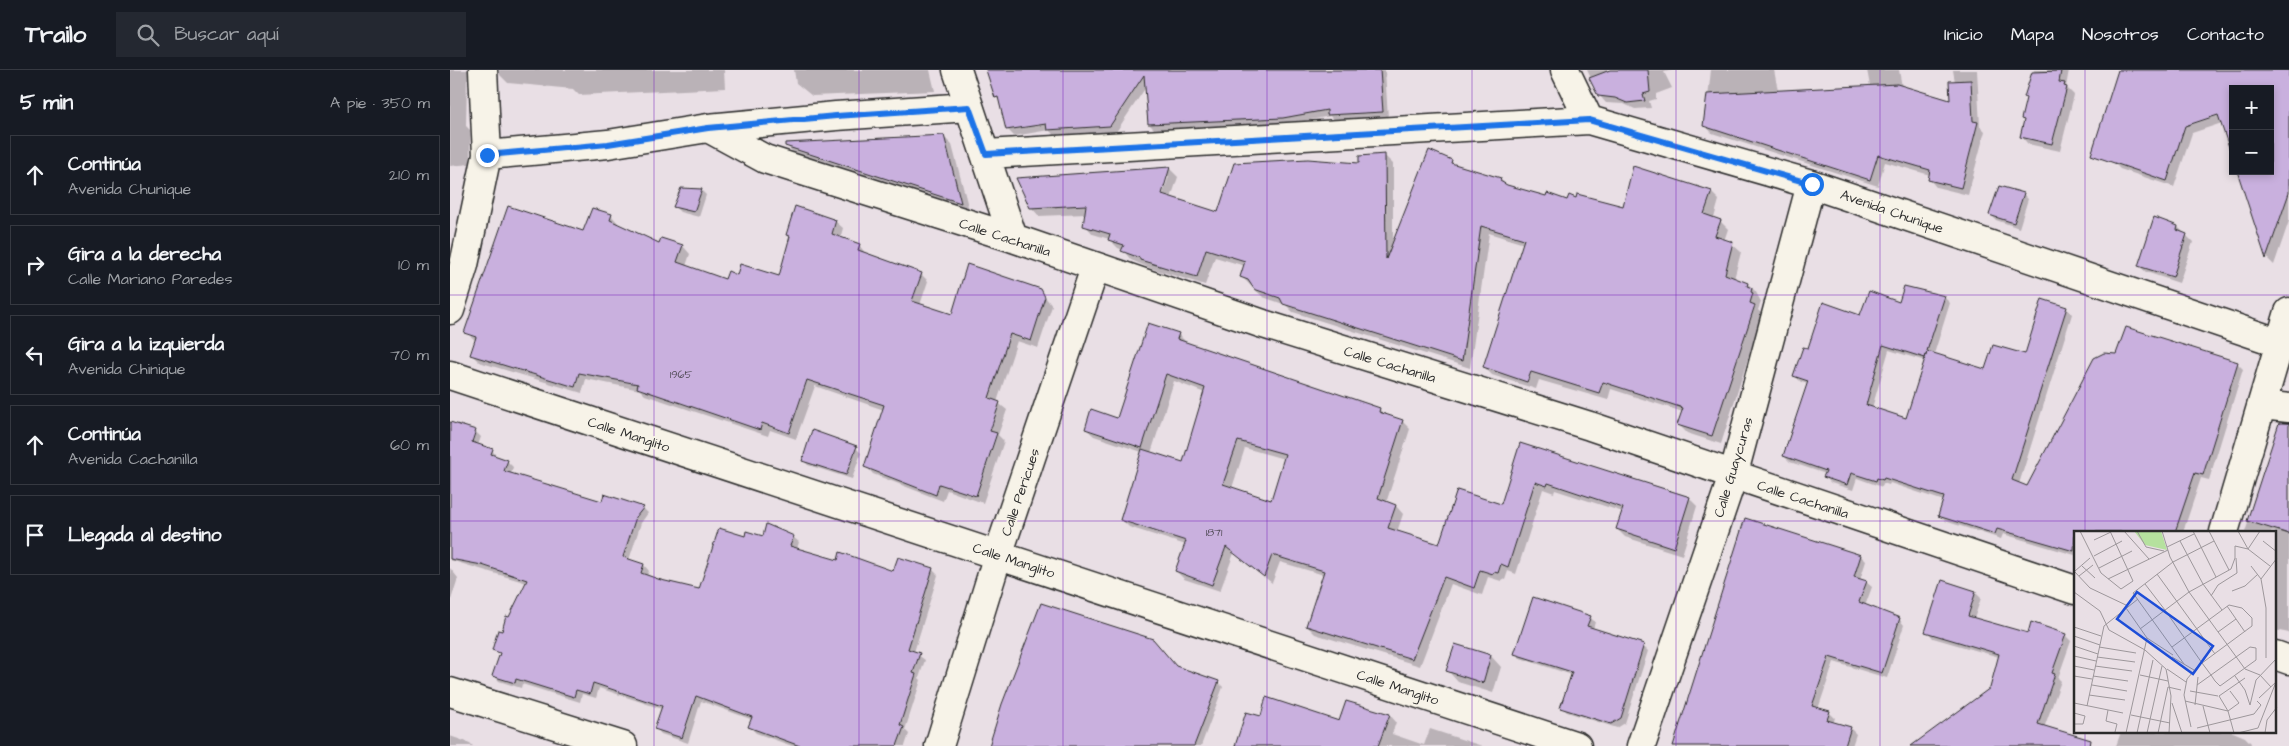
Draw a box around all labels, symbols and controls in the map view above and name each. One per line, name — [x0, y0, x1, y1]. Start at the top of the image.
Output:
search box — [116, 12, 466, 57]
text: Trailo — [25, 18, 86, 52]
icon: search — [134, 21, 162, 49]
text: Buscar aquí — [174, 21, 279, 48]
text: Inicio — [1944, 22, 1983, 47]
text: Mapa — [2011, 22, 2054, 47]
text: Nosotros — [2082, 22, 2159, 47]
text: Contacto — [2187, 22, 2264, 47]
map controls — [2229, 85, 2274, 175]
button: + — [2229, 85, 2274, 130]
text: 5 min — [20, 88, 73, 117]
text: A pie · 350 m — [330, 92, 430, 114]
button: − — [2229, 130, 2274, 175]
route end — [476, 144, 499, 167]
text: Continúa — [68, 151, 141, 178]
icon: ahead — [21, 161, 49, 189]
text: 210 m — [389, 164, 429, 186]
route start — [1801, 173, 1824, 196]
text: Avenida Chunique — [68, 178, 191, 200]
street label: Avenida Chunique — [1837, 185, 1946, 239]
street label: Calle Cachanilla — [956, 214, 1053, 262]
text: Gira a la derecha — [68, 241, 221, 268]
icon: right — [21, 251, 49, 279]
text: 10 m — [398, 254, 429, 276]
text: Calle Mariano Paredes — [68, 268, 232, 290]
text: Gira a la izquierda — [68, 331, 224, 358]
icon: left — [21, 341, 49, 369]
street label: Calle Cachanilla — [1341, 341, 1438, 388]
text: 70 m — [390, 344, 429, 366]
text: Avenida Chinique — [68, 358, 185, 380]
house number: 1965 — [670, 367, 692, 382]
street label: Calle Manglito — [585, 412, 673, 458]
street label: Calle Guaycuras — [1709, 415, 1759, 520]
text: Continúa — [68, 421, 141, 448]
icon: ahead — [21, 431, 49, 459]
text: 60 m — [390, 434, 429, 456]
street label: Calle Pericues — [997, 446, 1045, 539]
text: Avenida Cachanilla — [68, 448, 198, 470]
street label: Calle Cachanilla — [1754, 476, 1851, 524]
icon: arrive — [21, 521, 49, 549]
text: Llegada al destino — [68, 522, 221, 549]
house number: 1871 — [1206, 525, 1223, 540]
inset map — [2074, 531, 2276, 734]
street label: Calle Manglito — [970, 538, 1058, 584]
street label: Calle Manglito — [1354, 665, 1442, 711]

